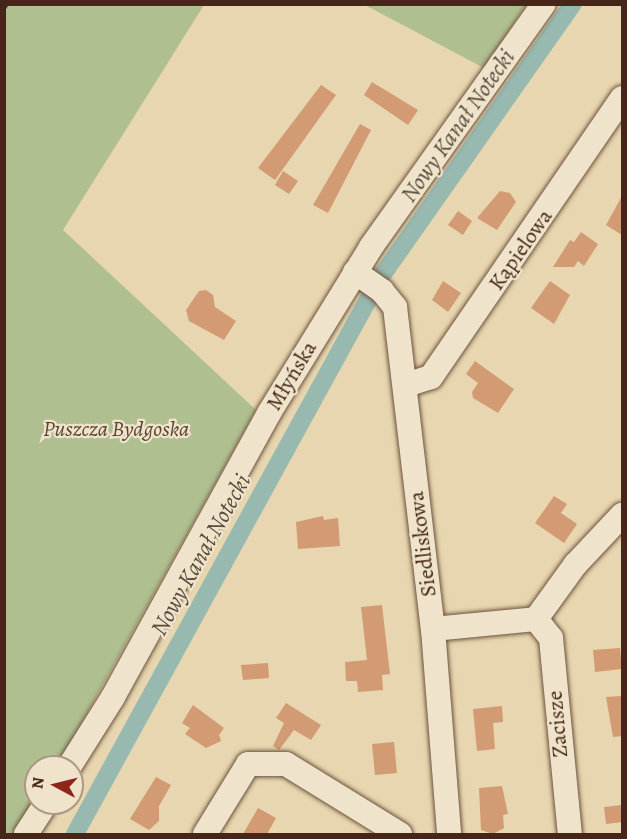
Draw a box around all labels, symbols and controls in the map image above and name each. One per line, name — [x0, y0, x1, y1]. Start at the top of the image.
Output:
water label: Nowy Kanał Notecki — [395, 44, 521, 208]
street label: Kąpielowa — [484, 204, 558, 296]
street label: Młyńska — [261, 336, 323, 416]
park label: Puszcza Bydgoska — [43, 417, 189, 443]
water label: Nowy Kanał Notecki — [145, 469, 257, 641]
street label: Siedliskowa — [403, 490, 443, 598]
street label: Zacisze — [542, 689, 574, 759]
north arrow — [24, 755, 84, 815]
text: N — [26, 776, 50, 790]

